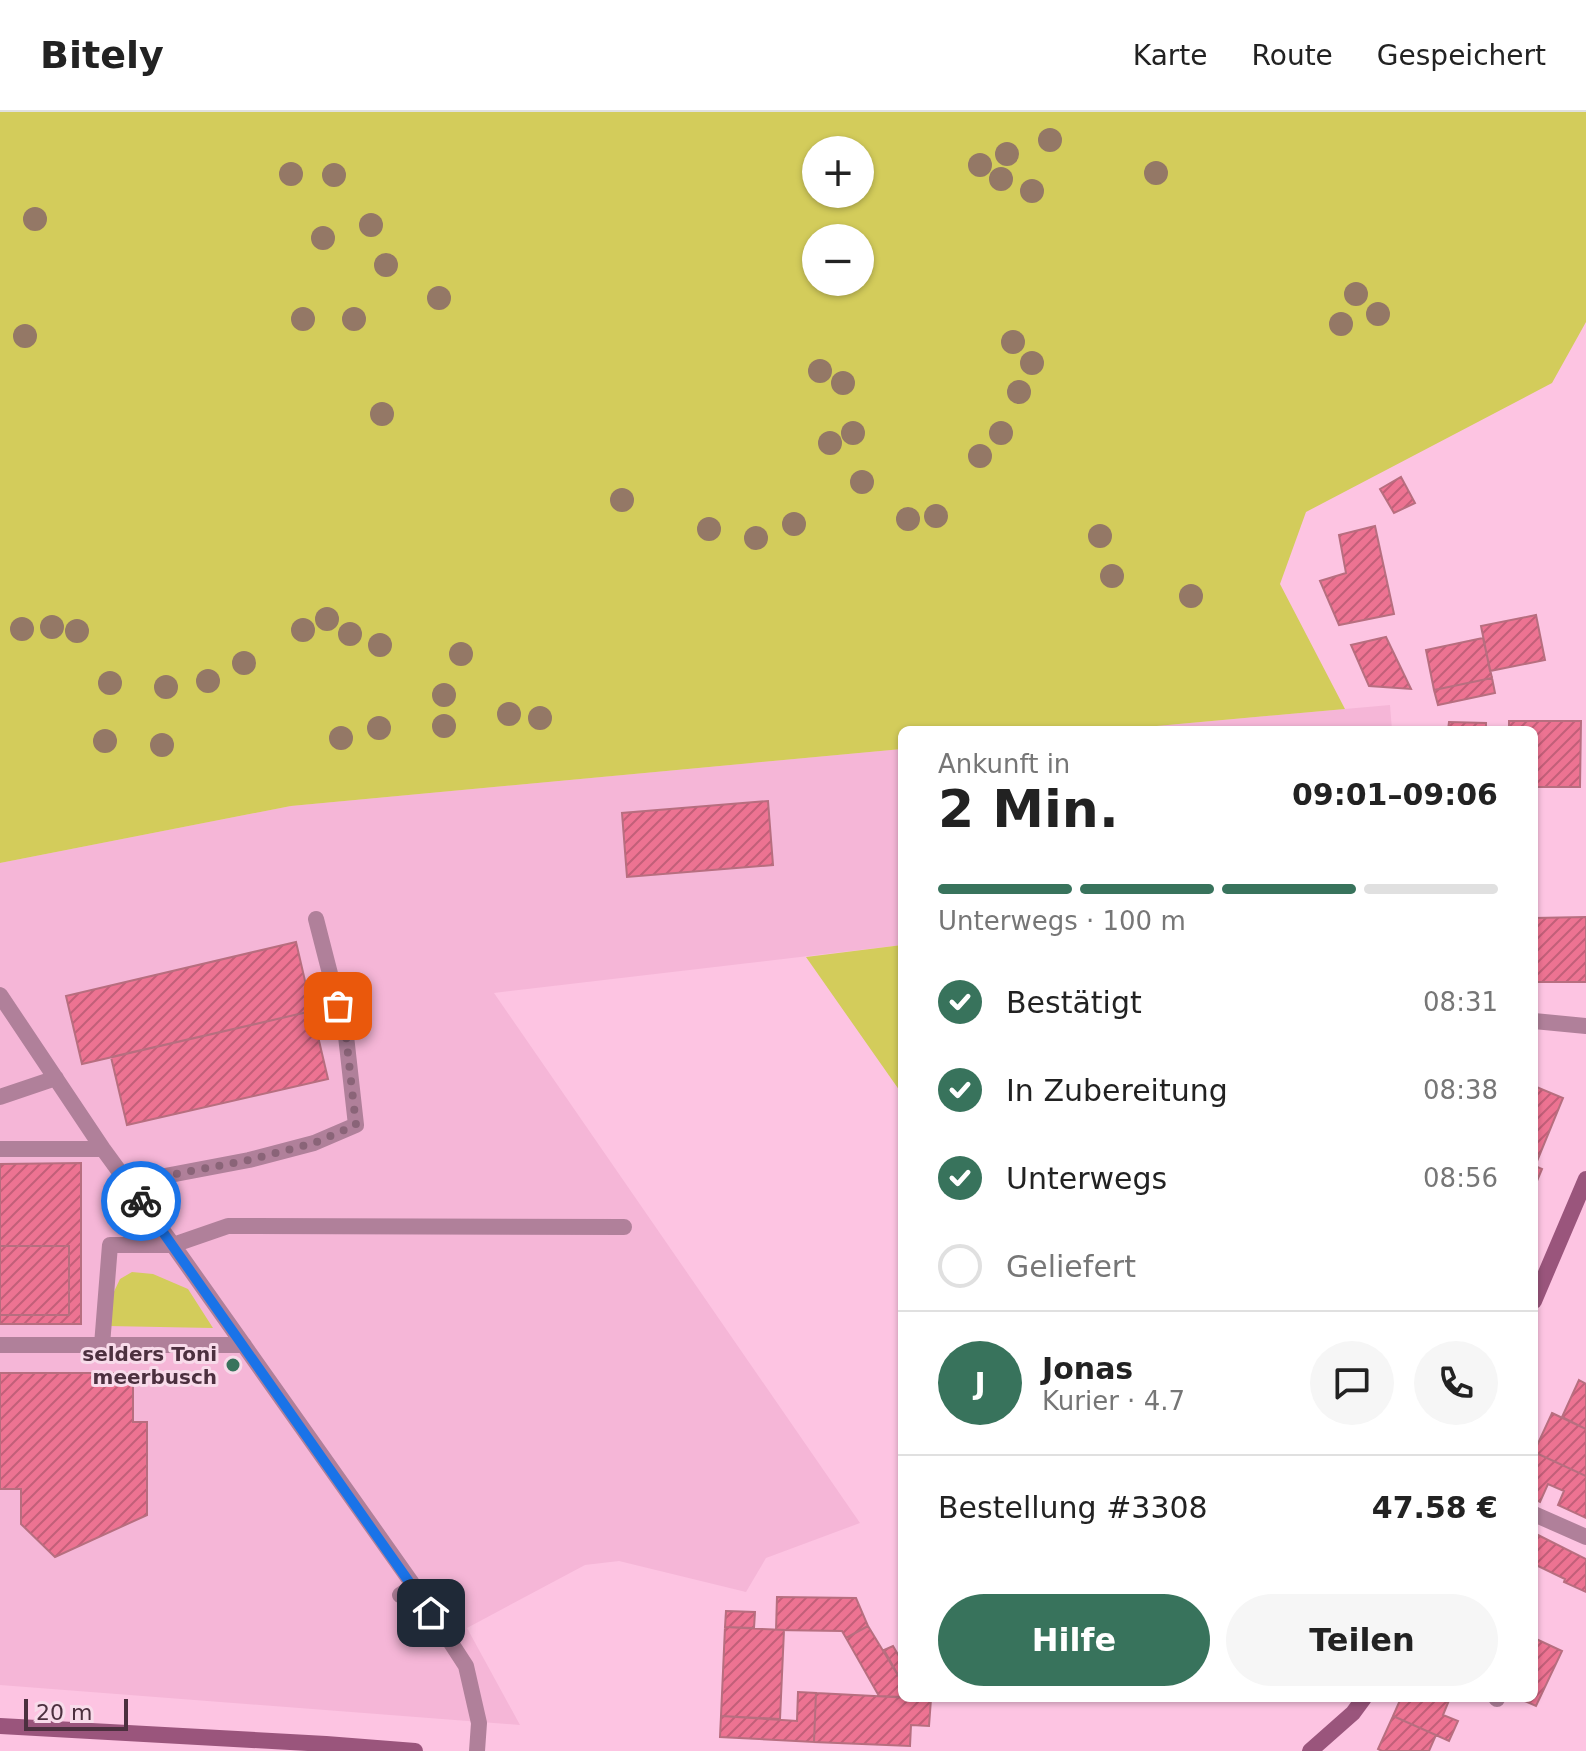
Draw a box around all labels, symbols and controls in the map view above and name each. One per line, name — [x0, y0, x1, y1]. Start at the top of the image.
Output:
text: Bitely — [40, 33, 164, 77]
text: Karte — [1133, 39, 1208, 72]
text: Route — [1252, 39, 1333, 72]
text: Gespeichert — [1377, 39, 1546, 72]
map controls — [802, 136, 874, 296]
button: + — [802, 136, 874, 208]
button: − — [802, 224, 874, 296]
text: Ankunft in — [938, 749, 1070, 779]
text: 09:01–09:06 — [1292, 777, 1498, 812]
text: 2 Min. — [938, 779, 1119, 839]
text: Unterwegs · 100 m — [938, 906, 1186, 936]
pin — [304, 972, 372, 1040]
icon: check — [938, 980, 982, 1024]
icon: bag — [316, 984, 360, 1028]
text: Bestätigt — [1006, 985, 1142, 1020]
text: 08:31 — [1423, 987, 1498, 1017]
icon: check — [938, 1068, 982, 1112]
text: In Zubereitung — [1006, 1073, 1228, 1108]
text: 08:38 — [1423, 1075, 1498, 1105]
icon: check — [938, 1156, 982, 1200]
courier — [101, 1161, 181, 1241]
text: Unterwegs — [1006, 1161, 1167, 1196]
text: 08:56 — [1423, 1163, 1498, 1193]
icon: bike — [119, 1179, 163, 1223]
text: Geliefert — [1006, 1249, 1136, 1284]
button: chat — [1310, 1341, 1394, 1425]
button: phone — [1414, 1341, 1498, 1425]
place label: selders Toni meerbusch — [82, 1342, 217, 1389]
text: Jonas — [1042, 1351, 1133, 1386]
marker: selders Toni meerbusch — [224, 1356, 242, 1374]
text: J — [974, 1366, 986, 1401]
text: Kurier · 4.7 — [1042, 1386, 1185, 1416]
text: Bestellung #3308 — [938, 1490, 1208, 1525]
text: 47.58 € — [1372, 1490, 1498, 1525]
pin — [397, 1579, 465, 1647]
icon: home — [409, 1591, 453, 1635]
button: Hilfe — [938, 1594, 1210, 1686]
button: Teilen — [1226, 1594, 1498, 1686]
scale bar — [24, 1695, 128, 1731]
text: 20 m — [36, 1700, 92, 1725]

